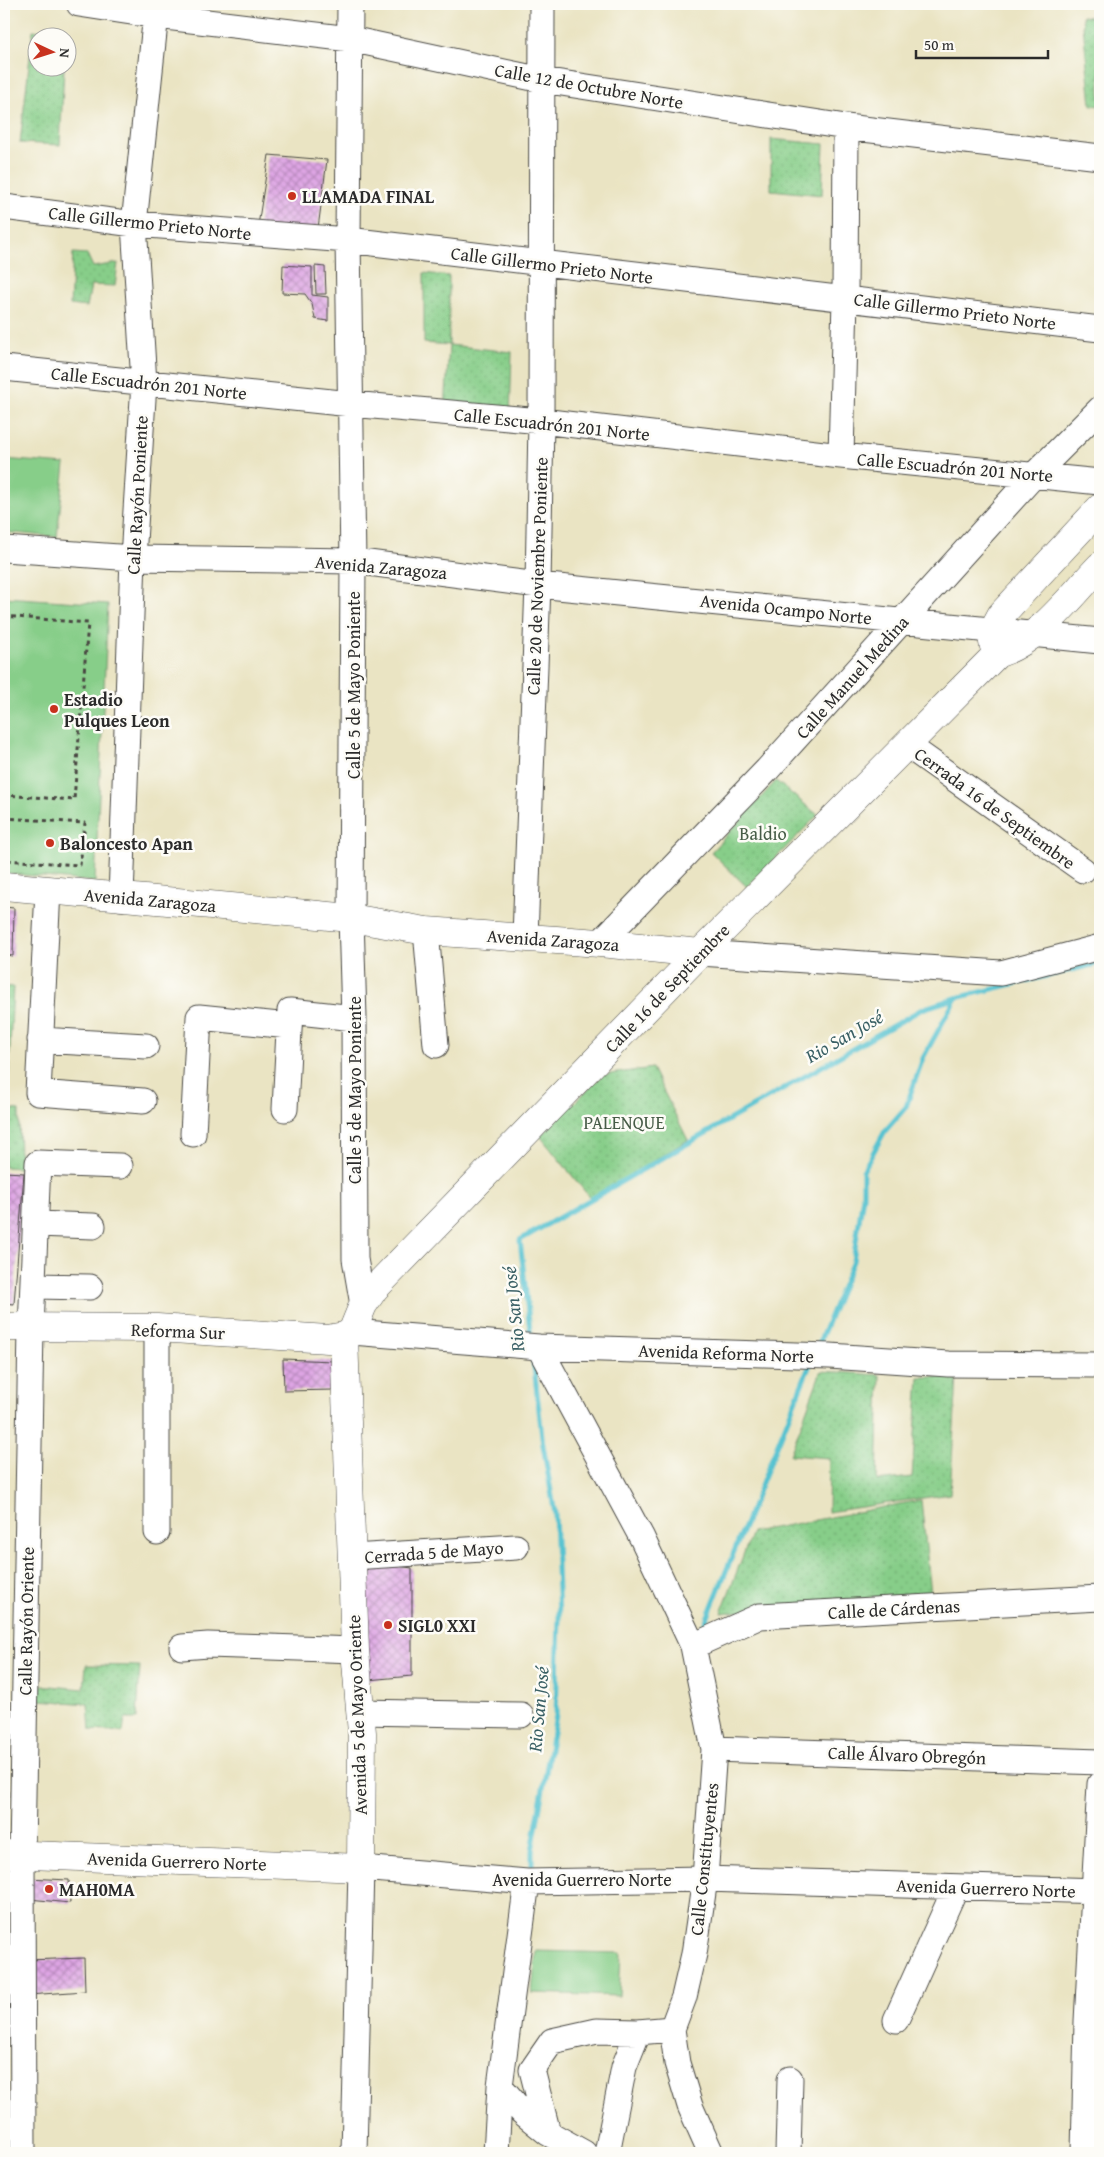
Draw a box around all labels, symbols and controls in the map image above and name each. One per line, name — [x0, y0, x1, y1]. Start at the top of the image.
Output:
north arrow — [28, 28, 78, 78]
scale bar — [916, 28, 1049, 60]
text: 50 m — [924, 34, 955, 55]
text: N — [55, 48, 75, 59]
street label: Calle 12 de Octubre Norte — [493, 56, 685, 116]
place label: LLAMADA FINAL — [302, 183, 435, 210]
marker: LLAMADA FINAL — [286, 190, 298, 202]
street label: Calle Gillermo Prieto Norte — [47, 199, 253, 247]
street label: Calle Gillermo Prieto Norte — [449, 239, 655, 291]
street label: Calle Gillermo Prieto Norte — [852, 285, 1058, 337]
street label: Calle Escuadrón 201 Norte — [50, 359, 248, 407]
street label: Calle Escuadrón 201 Norte — [453, 400, 651, 448]
street label: Calle Rayón Poniente — [119, 415, 155, 575]
street label: Calle Escuadrón 201 Norte — [856, 445, 1054, 489]
street label: Calle 20 de Noviembre Poniente — [519, 457, 555, 695]
street label: Avenida Zaragoza — [314, 548, 449, 586]
street label: Avenida Ocampo Norte — [699, 587, 873, 631]
street label: Calle 5 de Mayo Poniente — [340, 591, 367, 779]
street label: Calle Manuel Medina — [789, 609, 915, 745]
place label: Estadio Pulques Leon — [64, 686, 170, 734]
marker: Estadio Pulques Leon — [48, 703, 60, 715]
street label: Cerrada 16 de Septiembre — [909, 740, 1081, 876]
park label: Baldio — [739, 820, 787, 847]
place label: Baloncesto Apan — [60, 830, 193, 857]
marker: Baloncesto Apan — [44, 837, 56, 849]
street label: Avenida Zaragoza — [83, 881, 218, 919]
street label: Calle 16 de Septiembre — [598, 917, 736, 1059]
street label: Avenida Zaragoza — [486, 922, 621, 958]
street label: Calle 5 de Mayo Poniente — [341, 996, 368, 1184]
water label: Rio San José — [799, 1002, 889, 1070]
park label: PALENQUE — [583, 1109, 665, 1136]
water label: Rio San José — [494, 1263, 532, 1354]
street label: Reforma Sur — [130, 1316, 226, 1346]
street label: Avenida Reforma Norte — [638, 1336, 814, 1370]
street label: Cerrada 5 de Mayo — [364, 1534, 504, 1570]
street label: Calle Rayón Oriente — [11, 1546, 41, 1696]
street label: Calle de Cárdenas — [827, 1592, 961, 1626]
place label: SIGL0 XXI — [398, 1612, 476, 1639]
street label: Avenida 5 de Mayo Oriente — [340, 1614, 374, 1816]
marker: SIGL0 XXI — [382, 1619, 394, 1631]
water label: Rio San José — [520, 1664, 556, 1754]
street label: Calle Álvaro Obregón — [827, 1739, 987, 1771]
street label: Calle Constituyentes — [683, 1781, 725, 1937]
street label: Avenida Guerrero Norte — [87, 1844, 267, 1878]
street label: Avenida Guerrero Norte — [492, 1866, 672, 1893]
street label: Avenida Guerrero Norte — [896, 1871, 1076, 1905]
place label: MAH0MA — [59, 1876, 135, 1903]
marker: MAH0MA — [43, 1883, 55, 1895]

